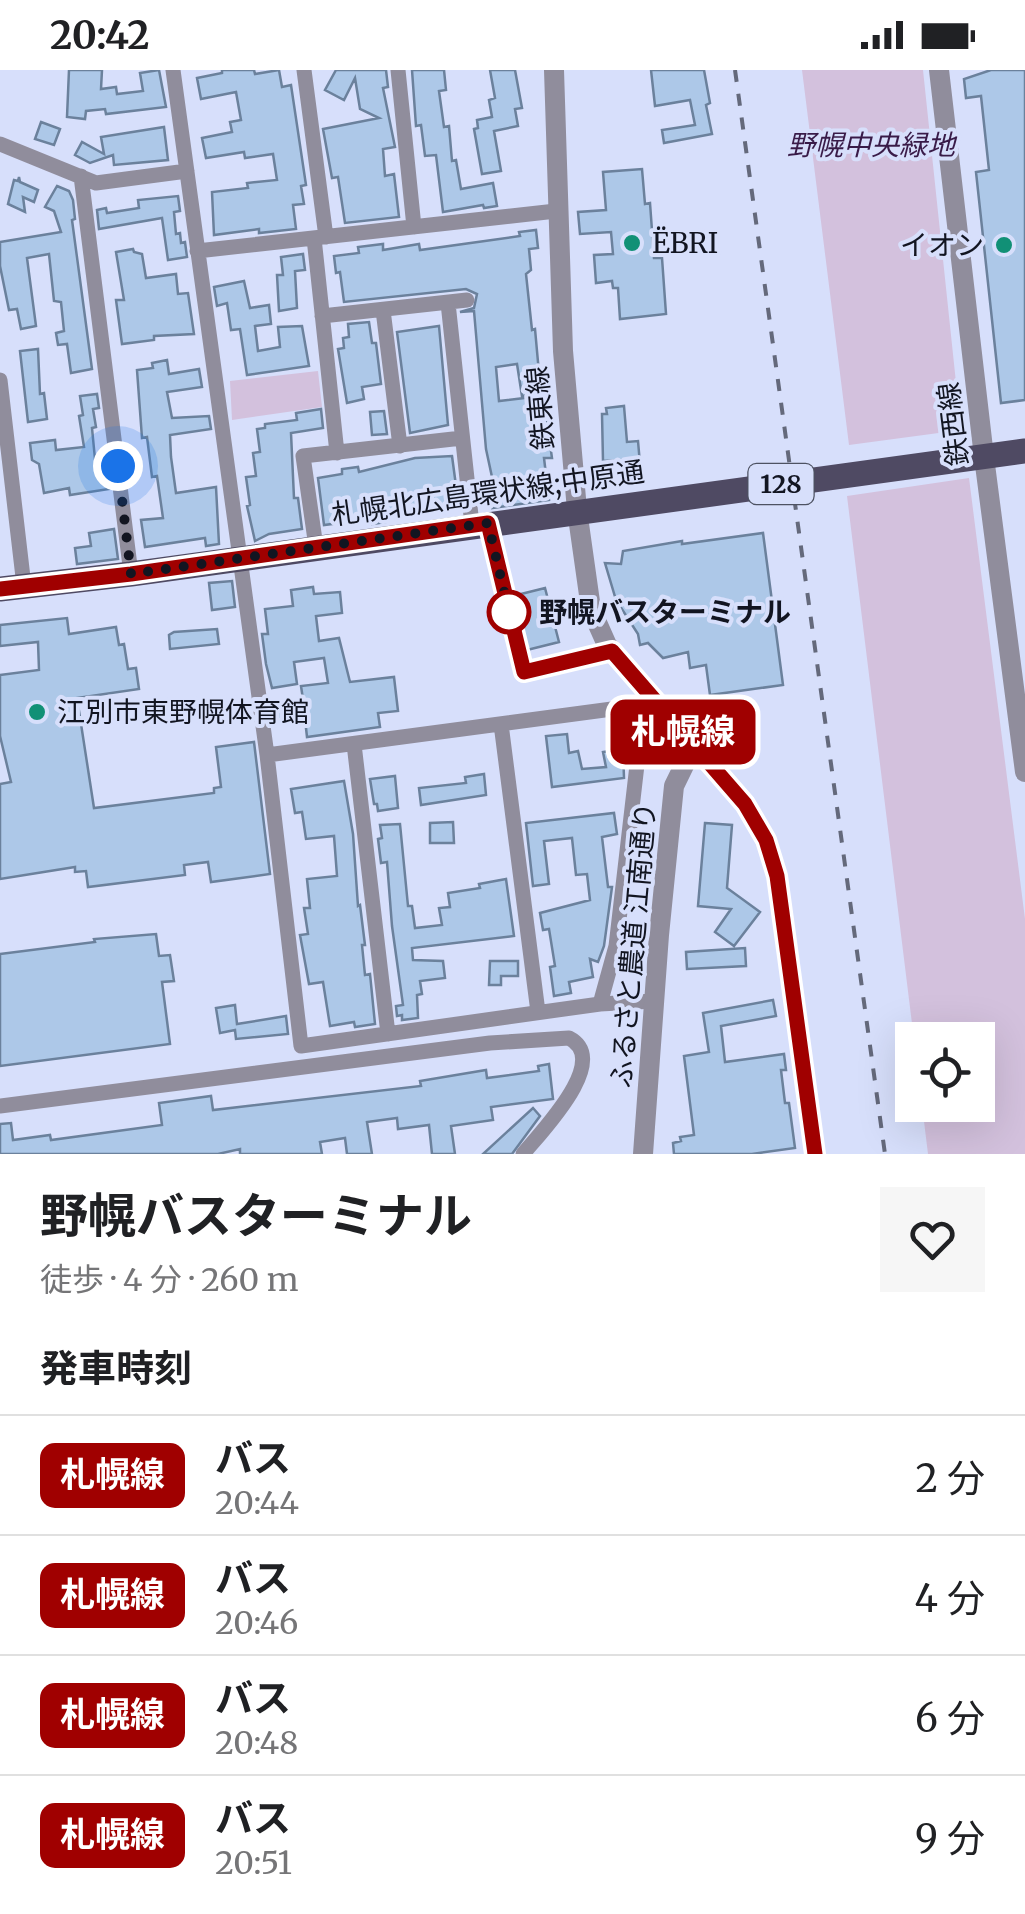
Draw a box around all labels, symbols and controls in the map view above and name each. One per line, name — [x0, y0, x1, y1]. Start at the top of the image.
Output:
text: 20:42 — [50, 12, 150, 59]
park label: 野幌中央緑地 — [787, 127, 958, 163]
place label: ËBRI — [652, 225, 718, 261]
place label: イオン — [900, 227, 984, 263]
marker: ËBRI — [621, 232, 643, 254]
marker: イオン — [993, 234, 1015, 256]
street label: 鉄東線 — [518, 365, 562, 451]
street label: 鉄西線 — [930, 380, 976, 468]
your location — [93, 441, 143, 491]
street label: 札幌北広島環状線;中原通 — [329, 453, 647, 533]
road number: 128 — [748, 464, 814, 504]
marker: 野幌バスターミナル — [488, 591, 530, 633]
place label: 野幌バスターミナル — [539, 594, 791, 630]
place label: 江別市東野幌体育館 — [57, 694, 309, 730]
line badge: 札幌線 — [626, 700, 740, 764]
marker: 江別市東野幌体育館 — [26, 701, 48, 723]
text: 札幌線 — [630, 710, 736, 754]
street label: ふるさと農道 江南通り — [603, 801, 663, 1089]
map controls — [895, 1022, 995, 1122]
button: locate — [895, 1022, 995, 1122]
text: 野幌バスターミナル — [40, 1186, 472, 1246]
button: heart — [880, 1187, 985, 1292]
text: 徒歩 · 4 分 · 260 m — [40, 1260, 298, 1300]
text: 発車時刻 — [40, 1345, 192, 1392]
text: バス — [215, 1435, 291, 1482]
text: 札幌線 — [60, 1453, 165, 1497]
text: 2 分 — [915, 1455, 985, 1502]
text: 20:44 — [215, 1483, 299, 1523]
text: バス — [215, 1555, 291, 1602]
text: 札幌線 — [60, 1573, 165, 1617]
text: 4 分 — [915, 1575, 985, 1622]
text: 20:46 — [215, 1603, 298, 1643]
text: バス — [215, 1675, 291, 1722]
text: 札幌線 — [60, 1693, 165, 1737]
text: 6 分 — [915, 1695, 985, 1742]
text: 20:48 — [215, 1723, 298, 1763]
text: バス — [215, 1795, 291, 1842]
text: 札幌線 — [60, 1813, 165, 1857]
text: 9 分 — [915, 1815, 985, 1862]
text: 20:51 — [215, 1843, 292, 1883]

